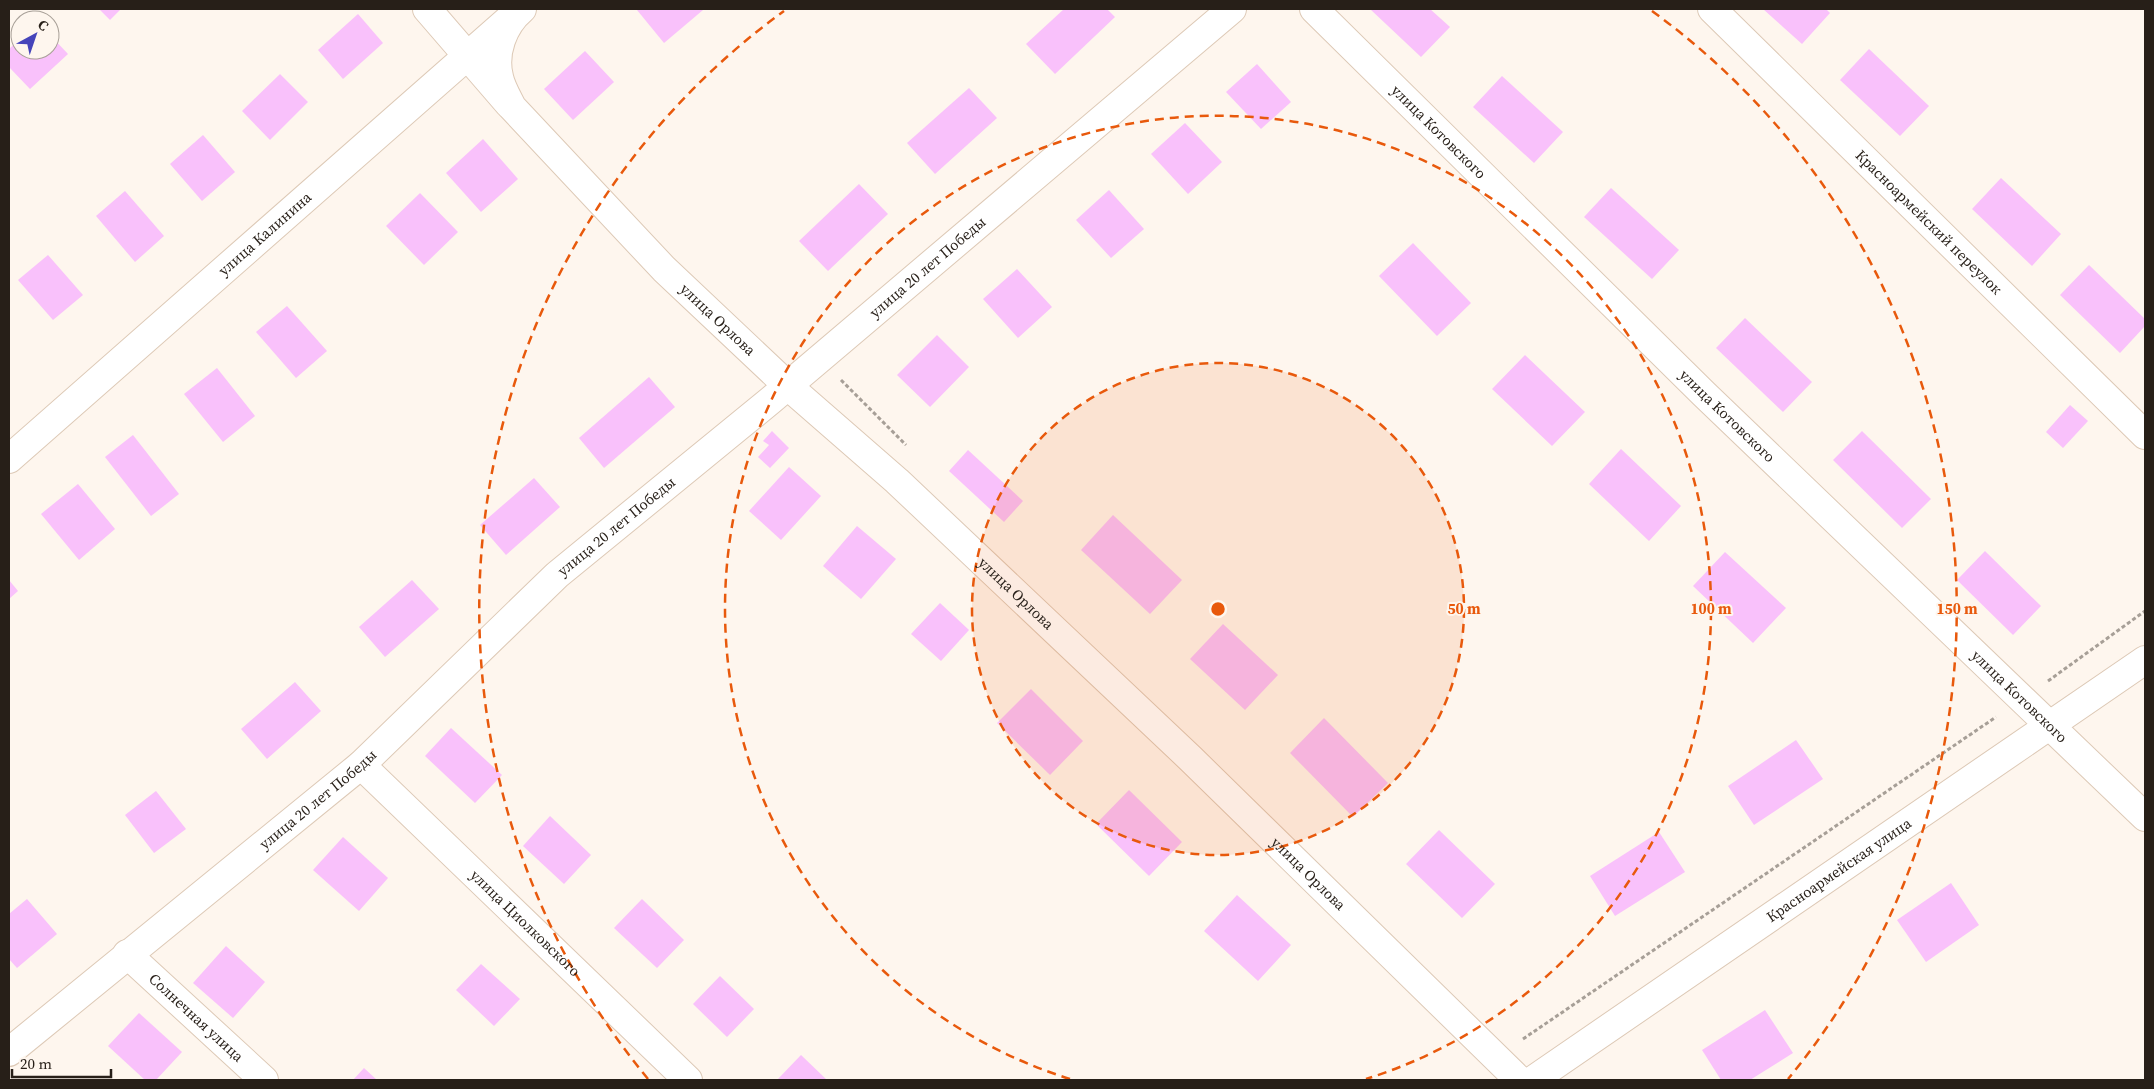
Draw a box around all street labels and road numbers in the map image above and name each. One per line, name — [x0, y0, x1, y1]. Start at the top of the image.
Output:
street label: улица Котовского — [1387, 80, 1491, 183]
street label: Красноармейский переулок — [1851, 145, 2008, 299]
street label: улица Калинина — [214, 186, 316, 280]
street label: улица 20 лет Победы — [865, 211, 990, 322]
street label: улица Орлова — [675, 278, 761, 360]
street label: улица Котовского — [1675, 364, 1780, 467]
street label: улица 20 лет Победы — [553, 471, 680, 581]
street label: улица Орлова — [974, 552, 1059, 634]
street label: улица Котовского — [1967, 645, 2072, 747]
street label: улица 20 лет Победы — [254, 744, 381, 854]
street label: Красноармейская улица — [1762, 812, 1916, 927]
street label: улица Орлова — [1267, 832, 1351, 915]
street label: улица Циолковского — [466, 865, 585, 981]
street label: Солнечная улица — [144, 968, 249, 1067]

